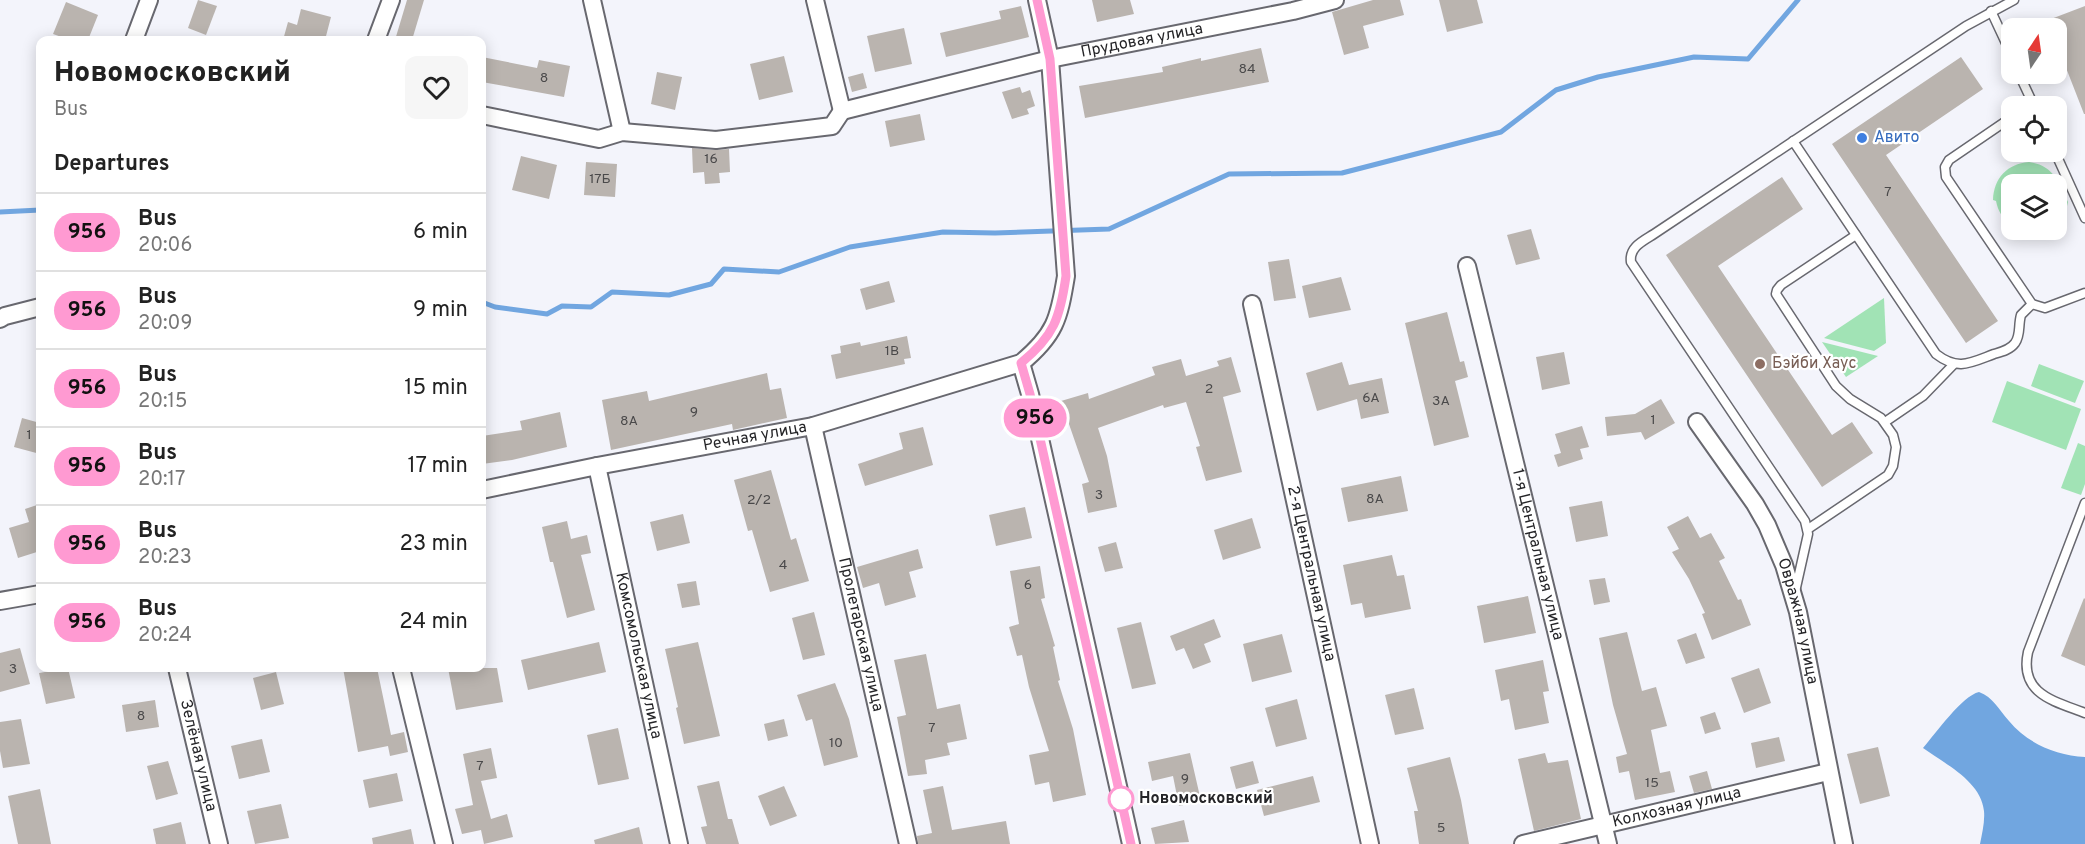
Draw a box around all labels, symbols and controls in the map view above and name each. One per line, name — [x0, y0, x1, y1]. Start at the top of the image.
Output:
north arrow — [2001, 18, 2067, 84]
map controls — [2001, 18, 2067, 240]
street label: Прудовая улица — [1079, 19, 1205, 63]
text: Новомосковский — [54, 56, 291, 92]
button: heart — [405, 56, 468, 119]
house number: 84 — [1238, 61, 1256, 78]
house number: 8 — [540, 70, 548, 87]
button: locate — [2001, 96, 2067, 162]
text: Bus — [54, 97, 88, 123]
place label: Авито — [1874, 128, 1920, 148]
marker: Авито — [1855, 131, 1869, 145]
text: Departures — [54, 151, 170, 178]
house number: 16 — [704, 151, 718, 168]
house number: 17Б — [589, 171, 611, 188]
button: layers — [2001, 174, 2067, 240]
house number: 7 — [1884, 184, 1892, 201]
text: Bus — [138, 206, 177, 233]
text: 956 — [68, 219, 106, 246]
text: 6 min — [413, 219, 468, 246]
text: 20:06 — [138, 233, 192, 259]
text: Bus — [138, 284, 177, 311]
text: 956 — [68, 297, 106, 324]
text: 9 min — [413, 297, 468, 324]
text: 20:09 — [138, 311, 192, 337]
house number: 1В — [885, 343, 899, 360]
place label: Бэйби Хаус — [1772, 354, 1857, 374]
marker: Бэйби Хаус — [1753, 357, 1767, 371]
text: Bus — [138, 362, 177, 389]
text: 956 — [68, 375, 106, 402]
text: 15 min — [404, 375, 468, 402]
house number: 2 — [1205, 381, 1213, 398]
text: 20:15 — [138, 389, 187, 415]
house number: 6А — [1362, 390, 1380, 407]
house number: 3А — [1432, 393, 1450, 410]
line badge: 956 — [1000, 398, 1070, 438]
house number: 9 — [690, 404, 698, 421]
text: 956 — [1016, 405, 1054, 432]
house number: 1 — [1650, 412, 1656, 429]
house number: 8А — [620, 413, 638, 430]
street label: Речная улица — [701, 417, 808, 456]
house number: 1 — [26, 427, 32, 444]
text: Bus — [138, 440, 177, 467]
text: 956 — [68, 453, 106, 480]
text: 17 min — [408, 453, 468, 480]
text: 20:17 — [138, 467, 185, 493]
street label: 1-я Центральная улица — [1507, 467, 1568, 642]
street label: 2-я Центральная улица — [1282, 484, 1340, 663]
house number: 3 — [1095, 487, 1103, 504]
house number: 8А — [1366, 491, 1384, 508]
house number: 2/2 — [747, 492, 771, 509]
text: Bus — [138, 518, 177, 545]
text: 956 — [68, 531, 106, 558]
text: 23 min — [400, 531, 468, 558]
text: 20:23 — [138, 545, 192, 571]
street label: Овражная улица — [1772, 555, 1822, 686]
street label: Пролетарская улица — [833, 556, 888, 714]
house number: 4 — [779, 557, 787, 574]
street label: Комсомольская улица — [610, 570, 666, 741]
house number: 6 — [1024, 577, 1032, 594]
text: Bus — [138, 596, 177, 623]
text: 956 — [68, 609, 106, 636]
text: 24 min — [399, 609, 468, 636]
text: 20:24 — [138, 623, 192, 649]
house number: 3 — [9, 661, 17, 678]
street label: Зелёная улица — [175, 698, 221, 814]
house number: 8 — [137, 708, 145, 725]
house number: 7 — [928, 720, 936, 737]
house number: 10 — [829, 735, 843, 752]
house number: 7 — [476, 758, 484, 775]
house number: 9 — [1181, 771, 1189, 788]
house number: 15 — [1645, 775, 1659, 792]
street label: Колхозная улица — [1610, 783, 1743, 833]
marker: Новомосковский — [1108, 786, 1134, 812]
place label: Новомосковский — [1139, 789, 1273, 809]
house number: 5 — [1437, 820, 1445, 837]

